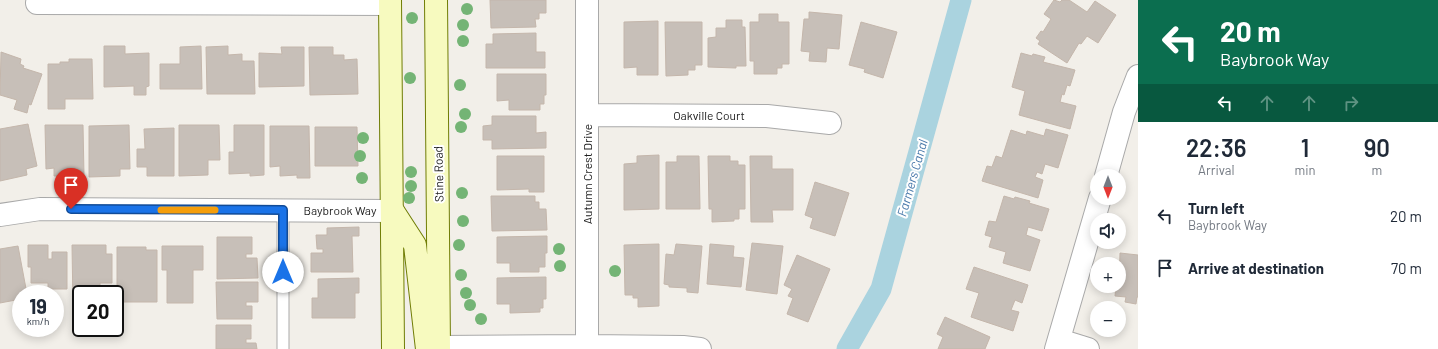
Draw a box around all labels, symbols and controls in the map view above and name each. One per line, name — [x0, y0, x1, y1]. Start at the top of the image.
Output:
text: 20 m — [1220, 14, 1281, 48]
icon: left — [1154, 16, 1206, 68]
text: Baybrook Way — [1220, 48, 1329, 70]
icon: left — [1214, 92, 1236, 114]
icon: ahead — [1256, 92, 1278, 114]
icon: ahead — [1298, 92, 1320, 114]
icon: right — [1340, 92, 1362, 114]
street label: Oakville Court — [673, 108, 745, 122]
street label: Autumn Crest Drive — [580, 124, 594, 224]
text: 22:36 — [1186, 133, 1246, 162]
text: 1 — [1301, 133, 1309, 162]
text: 90 — [1364, 133, 1390, 162]
water label: Farmers Canal — [893, 137, 931, 218]
street label: Stine Road — [431, 146, 445, 202]
text: Arrival — [1198, 162, 1234, 178]
text: min — [1295, 162, 1316, 178]
text: m — [1371, 162, 1382, 178]
pin — [54, 168, 88, 209]
north arrow — [1090, 169, 1126, 205]
map controls — [1090, 169, 1126, 337]
icon: arrive — [60, 174, 82, 196]
text: Turn left — [1188, 199, 1244, 217]
street label: Baybrook Way — [304, 203, 377, 217]
icon: left — [1154, 205, 1176, 227]
text: 20 m — [1390, 207, 1422, 225]
button: sound — [1090, 213, 1126, 249]
text: Baybrook Way — [1188, 217, 1267, 233]
position arrow — [262, 251, 304, 293]
button: + — [1090, 257, 1126, 293]
icon: arrive — [1154, 257, 1176, 279]
text: Arrive at destination — [1188, 259, 1324, 277]
text: 70 m — [1391, 259, 1422, 277]
speed limit sign: 20 — [72, 285, 124, 337]
text: 19 — [29, 294, 47, 318]
button: − — [1090, 301, 1126, 337]
text: km/h — [27, 315, 49, 327]

